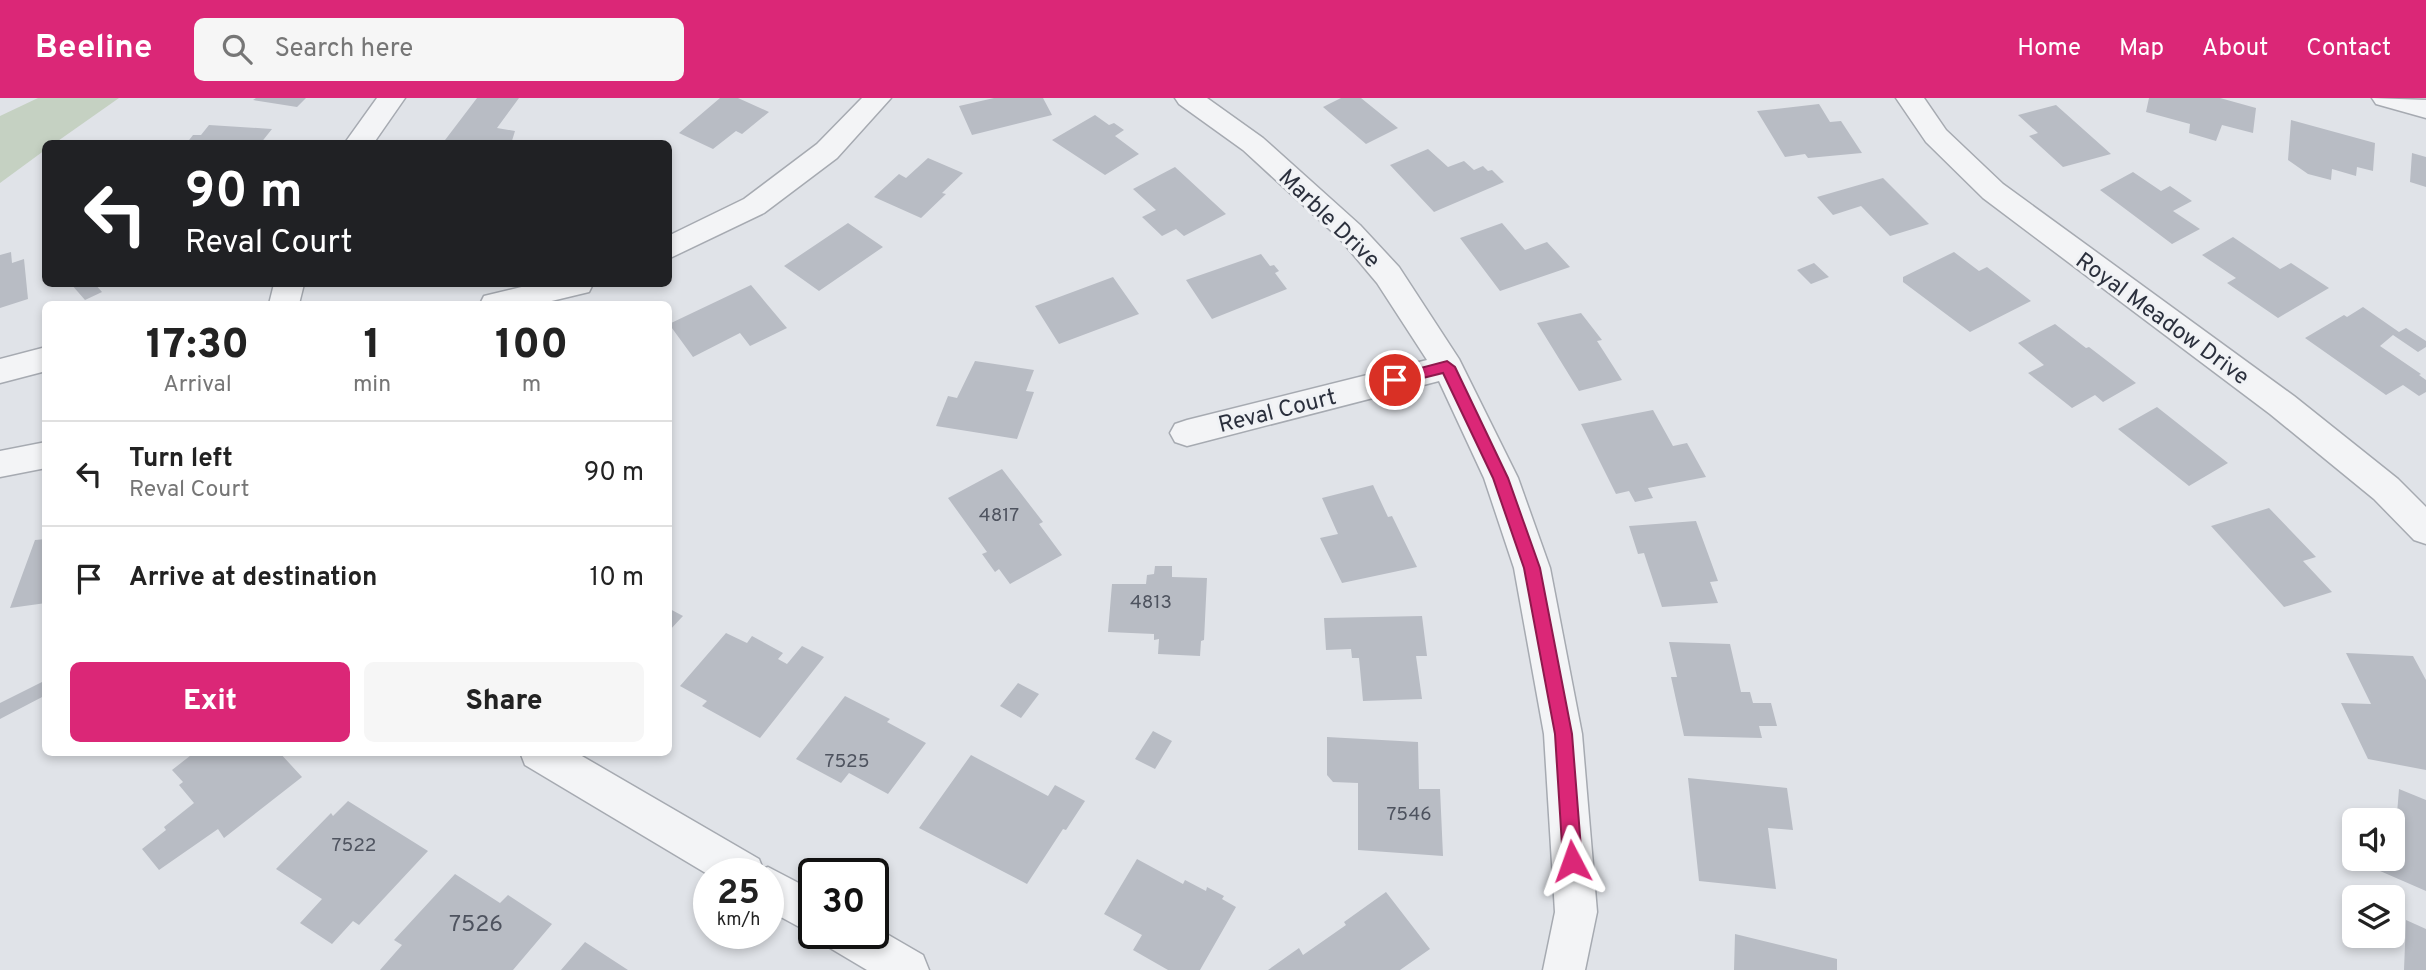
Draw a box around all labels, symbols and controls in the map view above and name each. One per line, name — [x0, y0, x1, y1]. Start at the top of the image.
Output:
search box — [194, 18, 684, 81]
text: Beeline — [35, 28, 152, 70]
icon: search — [218, 30, 256, 68]
text: Search here — [274, 33, 413, 66]
text: Home — [2017, 34, 2081, 64]
text: Map — [2119, 34, 2164, 64]
text: About — [2202, 34, 2268, 64]
text: Contact — [2306, 34, 2391, 64]
text: 90 m — [185, 163, 303, 225]
street label: Marble Drive — [1271, 164, 1385, 275]
icon: left — [70, 168, 161, 259]
text: Reval Court — [185, 224, 353, 264]
street label: Royal Meadow Drive — [2069, 247, 2254, 393]
text: 17:30 — [146, 320, 249, 373]
text: 1 — [363, 320, 381, 373]
text: 100 — [495, 320, 568, 373]
pin — [1365, 350, 1425, 410]
icon: arrive — [1376, 361, 1414, 399]
text: Arrival — [163, 371, 232, 400]
text: min — [353, 371, 391, 400]
text: m — [522, 371, 541, 400]
street label: Reval Court — [1216, 384, 1340, 441]
text: Turn left — [129, 443, 233, 476]
icon: left — [70, 455, 108, 493]
text: 90 m — [584, 457, 644, 490]
text: Reval Court — [129, 476, 249, 505]
house number: 4817 — [979, 504, 1019, 528]
icon: arrive — [70, 560, 108, 598]
text: Arrive at destination — [129, 562, 377, 595]
text: 10 m — [589, 562, 644, 595]
house number: 4813 — [1130, 591, 1172, 615]
button: Exit — [70, 662, 350, 742]
button: Share — [364, 662, 644, 742]
house number: 7525 — [824, 750, 870, 774]
house number: 7546 — [1386, 803, 1432, 827]
map controls — [2342, 808, 2405, 948]
button: sound — [2342, 808, 2405, 871]
position arrow — [1535, 824, 1609, 898]
house number: 7522 — [332, 834, 376, 858]
speed limit sign: 30 — [798, 858, 889, 949]
text: 25 — [717, 872, 760, 916]
button: layers — [2342, 885, 2405, 948]
text: km/h — [717, 909, 760, 932]
house number: 7526 — [449, 911, 503, 940]

